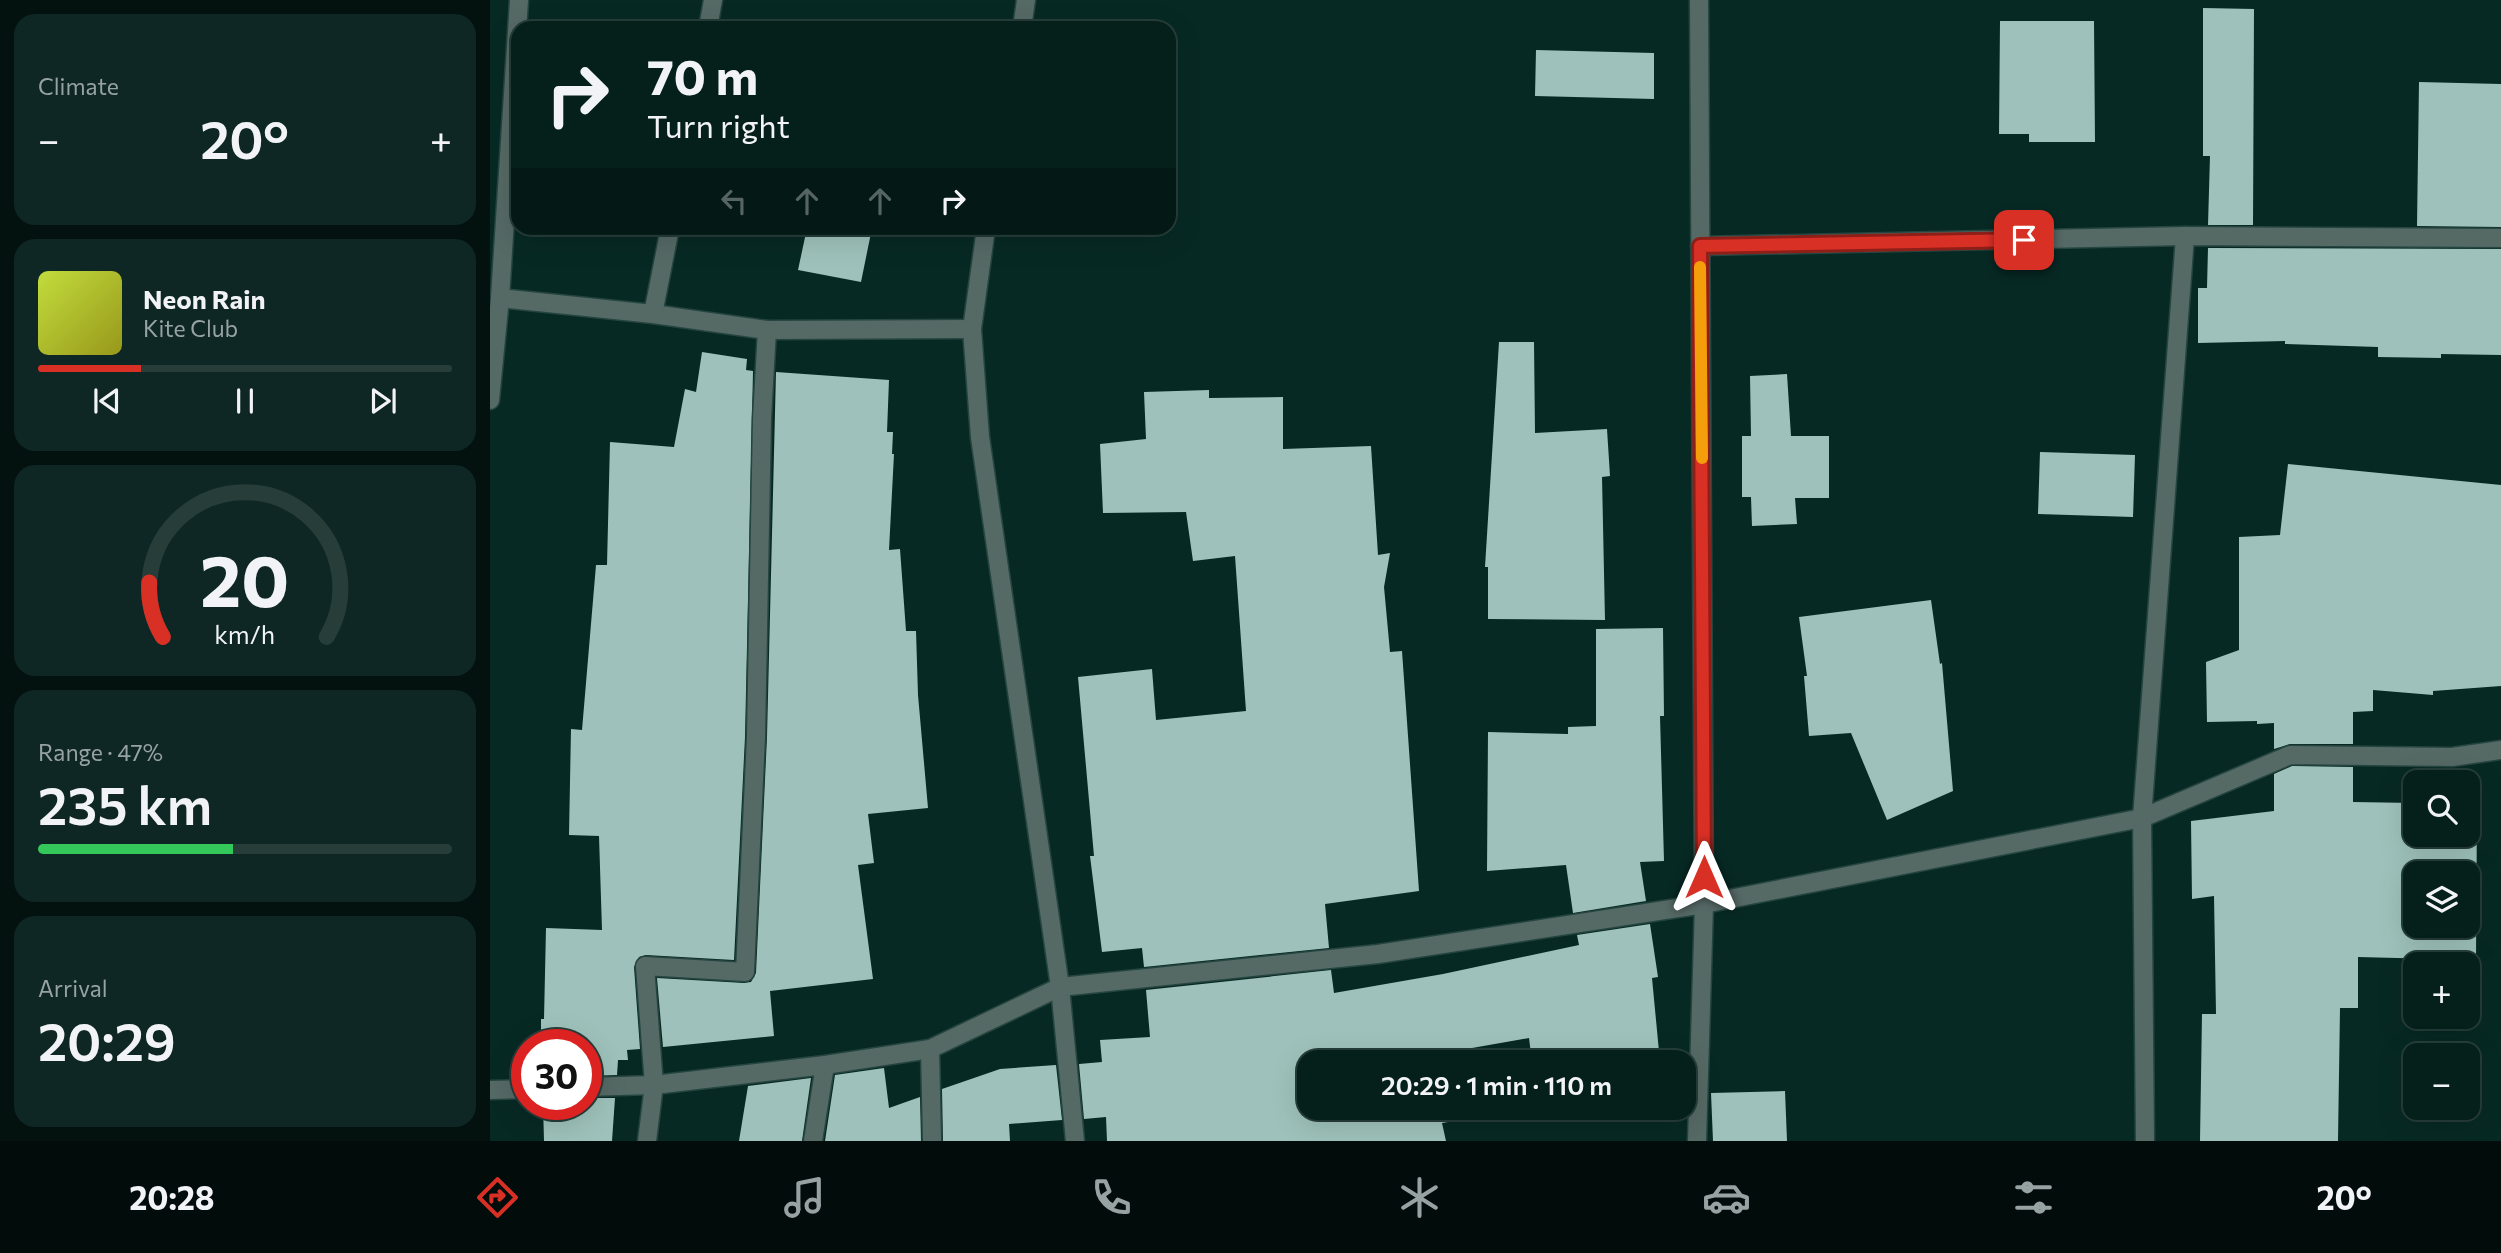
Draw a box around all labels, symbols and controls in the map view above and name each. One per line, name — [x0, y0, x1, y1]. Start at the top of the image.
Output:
text: 70 m — [647, 45, 758, 105]
icon: right — [532, 49, 623, 140]
text: Climate — [38, 72, 119, 100]
text: Turn right — [647, 105, 790, 145]
text: 20° — [200, 106, 289, 170]
text: − — [38, 115, 60, 162]
text: + — [430, 115, 452, 162]
icon: left — [715, 182, 753, 220]
icon: ahead — [788, 182, 826, 220]
icon: ahead — [861, 182, 899, 220]
icon: right — [934, 182, 972, 220]
pin — [1994, 210, 2054, 270]
icon: arrive — [2005, 221, 2043, 259]
text: Neon Rain — [143, 283, 266, 314]
text: Kite Club — [143, 314, 238, 342]
icon: previous — [88, 382, 126, 420]
icon: pause — [226, 382, 264, 420]
icon: next — [364, 382, 402, 420]
text: 20 — [200, 533, 290, 622]
text: km/h — [215, 618, 275, 648]
text: Range · 47% — [38, 738, 163, 766]
map controls — [2403, 770, 2480, 1120]
button: search — [2403, 770, 2480, 847]
text: 235 km — [38, 772, 212, 836]
position arrow — [1667, 840, 1741, 914]
button: layers — [2403, 861, 2480, 938]
button: + — [2403, 952, 2480, 1029]
text: Arrival — [38, 974, 108, 1002]
text: 20:29 — [38, 1008, 176, 1072]
speed limit sign: 30 — [511, 1029, 602, 1120]
button: − — [2403, 1043, 2480, 1120]
text: 20:29 · 1 min · 110 m — [1381, 1069, 1612, 1100]
icon: directions — [473, 1173, 522, 1222]
icon: music — [780, 1173, 829, 1222]
icon: phone — [1087, 1173, 1136, 1222]
icon: climate — [1395, 1173, 1444, 1222]
icon: car — [1702, 1173, 1751, 1222]
icon: filters — [2009, 1173, 2058, 1222]
text: 20:28 — [129, 1177, 215, 1217]
text: 20° — [2317, 1177, 2372, 1217]

